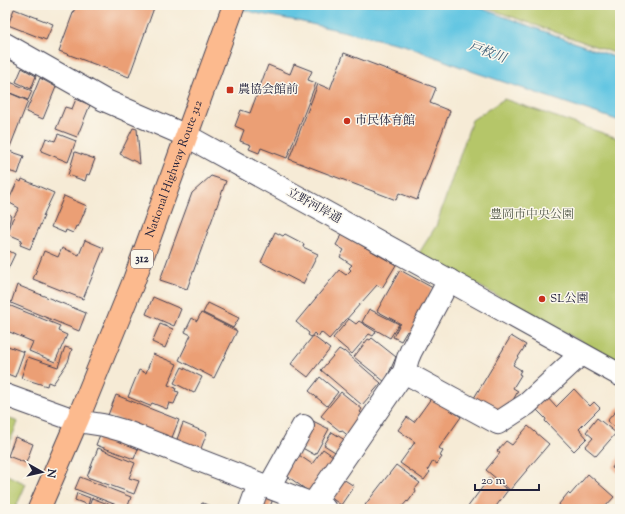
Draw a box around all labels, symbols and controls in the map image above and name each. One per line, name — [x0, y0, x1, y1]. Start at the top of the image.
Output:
water label: 戸枚川 — [466, 38, 510, 69]
place label: 農協会館前 — [238, 81, 298, 99]
marker: 農協会館前 — [225, 85, 235, 95]
street label: National Highway Route 312 — [141, 98, 208, 240]
place label: 市民体育館 — [355, 112, 415, 130]
marker: 市民体育館 — [342, 116, 352, 126]
street label: 立野河岸通 — [283, 184, 345, 228]
park label: 豊岡市中央公園 — [490, 206, 574, 224]
road number: 312 — [131, 250, 153, 268]
place label: SL公園 — [550, 290, 588, 308]
marker: SL公園 — [537, 294, 547, 304]
north arrow — [22, 452, 62, 492]
scale bar — [475, 466, 539, 492]
text: N — [42, 467, 60, 479]
text: 20 m — [481, 472, 506, 490]

